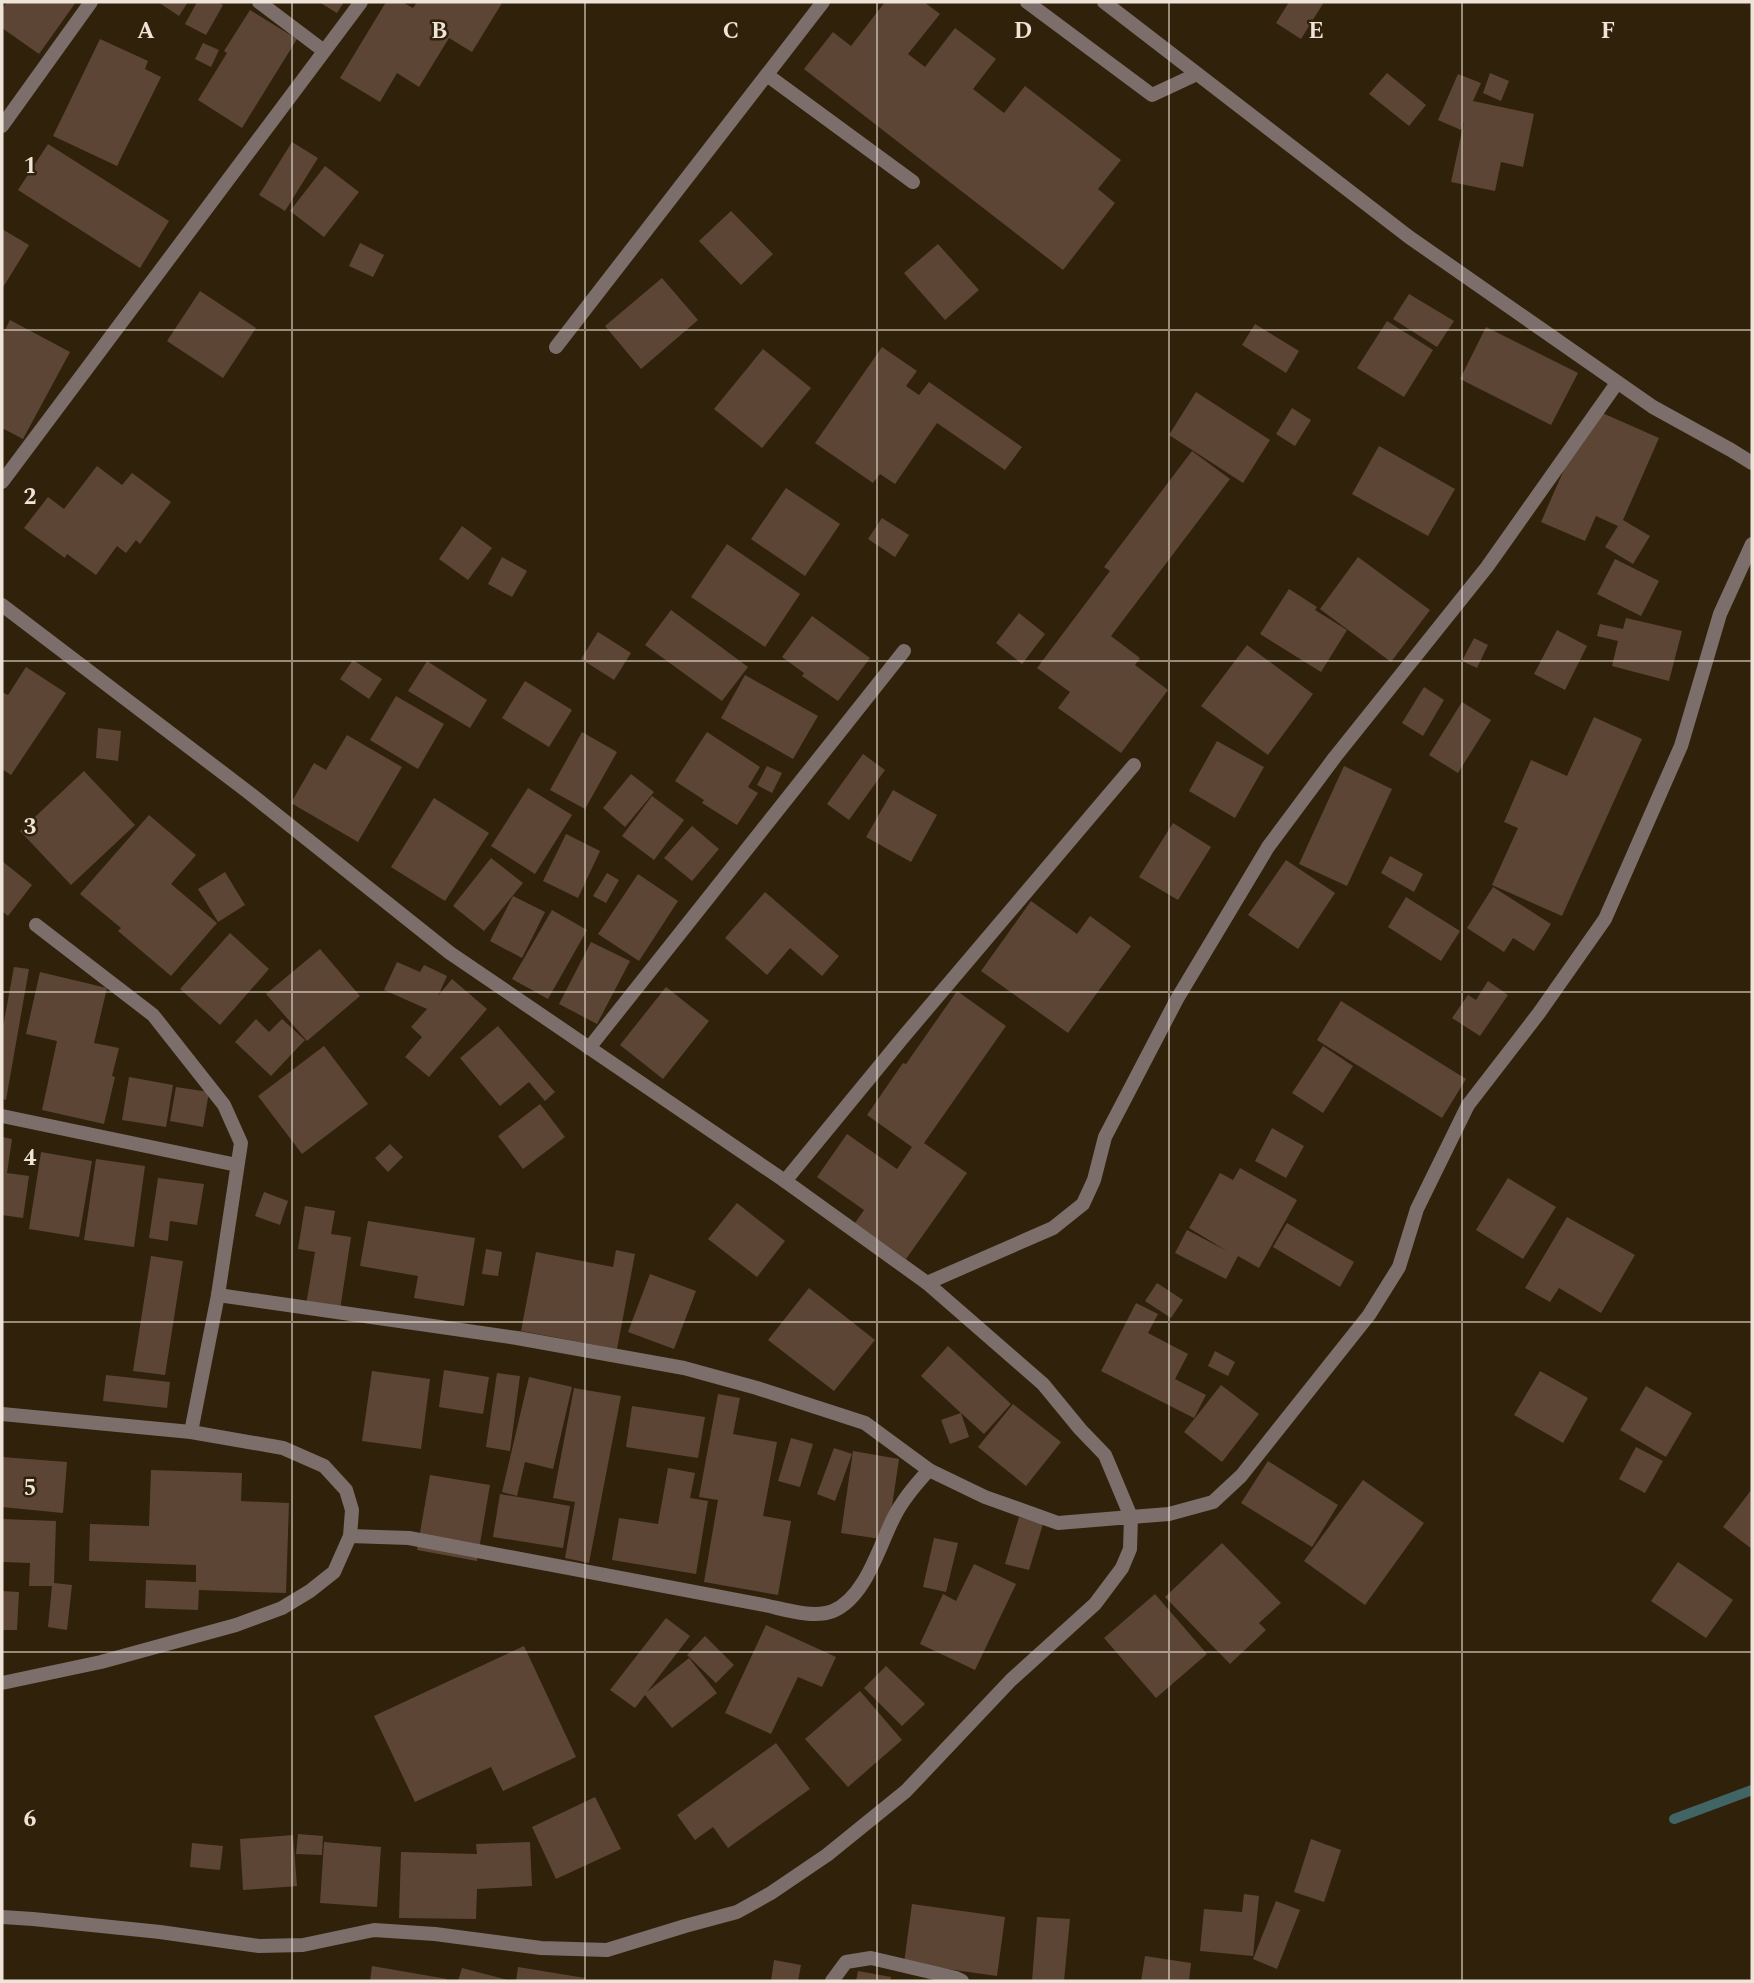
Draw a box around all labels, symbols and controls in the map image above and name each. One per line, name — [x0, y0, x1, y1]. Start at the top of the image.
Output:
text: A — [137, 14, 155, 49]
text: B — [431, 14, 447, 49]
text: C — [723, 14, 739, 49]
text: D — [1014, 14, 1032, 49]
text: E — [1308, 14, 1324, 49]
text: F — [1601, 14, 1615, 49]
text: 1 — [24, 149, 36, 184]
text: 2 — [24, 480, 37, 515]
text: 3 — [24, 810, 37, 845]
text: 4 — [24, 1141, 37, 1176]
text: 5 — [24, 1471, 36, 1506]
text: 6 — [24, 1802, 37, 1837]

